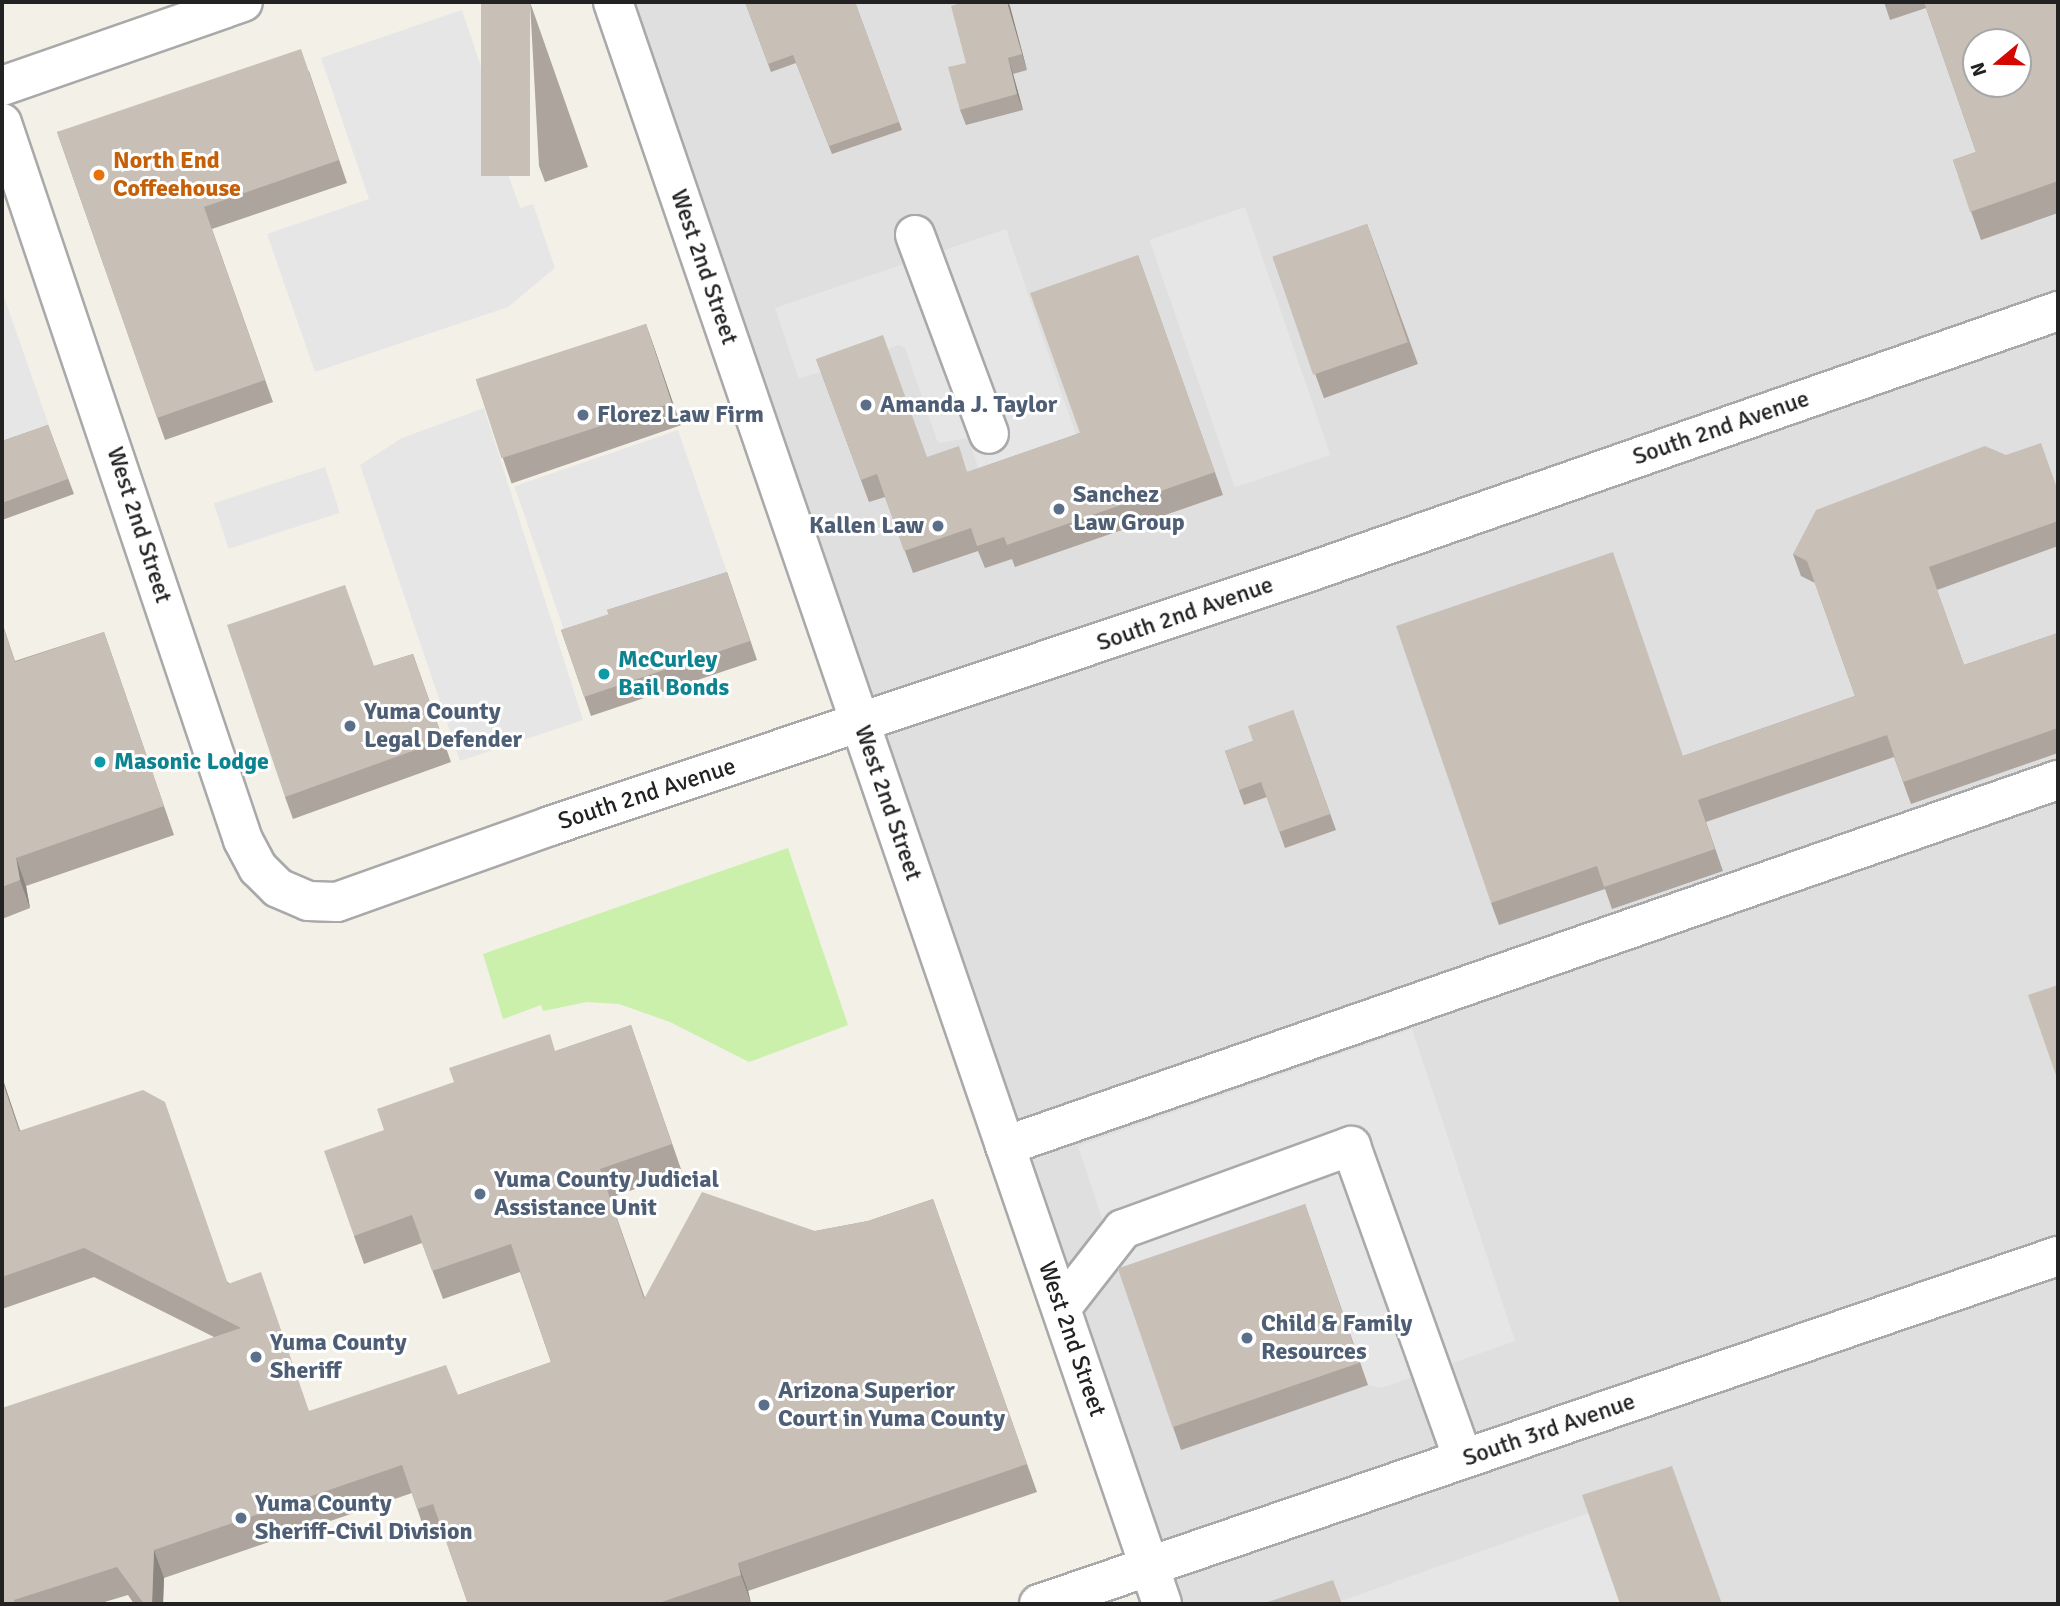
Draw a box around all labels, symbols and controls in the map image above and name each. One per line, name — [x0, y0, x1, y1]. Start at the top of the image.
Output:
north arrow — [1962, 28, 2032, 98]
text: N — [1966, 59, 1993, 79]
place label: North End Coffeehouse — [113, 147, 241, 203]
marker: North End Coffeehouse — [91, 167, 107, 183]
street label: West 2nd Street — [664, 186, 744, 348]
street label: South 2nd Avenue — [1629, 384, 1813, 472]
place label: Amanda J. Taylor — [880, 391, 1057, 419]
marker: Amanda J. Taylor — [858, 397, 874, 413]
place label: Florez Law Firm — [597, 401, 764, 429]
marker: Florez Law Firm — [575, 407, 591, 423]
street label: West 2nd Street — [100, 443, 178, 607]
place label: Sanchez Law Group — [1073, 481, 1185, 537]
marker: Sanchez Law Group — [1051, 501, 1067, 517]
place label: Kallen Law — [809, 512, 924, 540]
marker: Kallen Law — [930, 518, 946, 534]
street label: South 2nd Avenue — [1093, 570, 1277, 658]
place label: McCurley Bail Bonds — [618, 646, 729, 702]
marker: McCurley Bail Bonds — [596, 666, 612, 682]
place label: Yuma County Legal Defender — [364, 698, 522, 754]
marker: Yuma County Legal Defender — [342, 718, 358, 734]
street label: West 2nd Street — [848, 722, 928, 884]
place label: Masonic Lodge — [114, 748, 269, 776]
street label: South 2nd Avenue — [555, 752, 739, 836]
marker: Masonic Lodge — [92, 754, 108, 770]
place label: Yuma County Judicial Assistance Unit — [494, 1166, 719, 1222]
marker: Yuma County Judicial Assistance Unit — [472, 1186, 488, 1202]
street label: West 2nd Street — [1032, 1258, 1112, 1420]
place label: Child & Family Resources — [1261, 1310, 1412, 1366]
place label: Yuma County Sheriff — [270, 1329, 407, 1385]
marker: Child & Family Resources — [1239, 1330, 1255, 1346]
marker: Yuma County Sheriff — [248, 1349, 264, 1365]
place label: Arizona Superior Court in Yuma County — [778, 1377, 1005, 1433]
street label: South 3rd Avenue — [1459, 1387, 1639, 1473]
marker: Arizona Superior Court in Yuma County — [756, 1397, 772, 1413]
place label: Yuma County Sheriff-Civil Division — [255, 1490, 473, 1546]
marker: Yuma County Sheriff-Civil Division — [233, 1510, 249, 1526]

